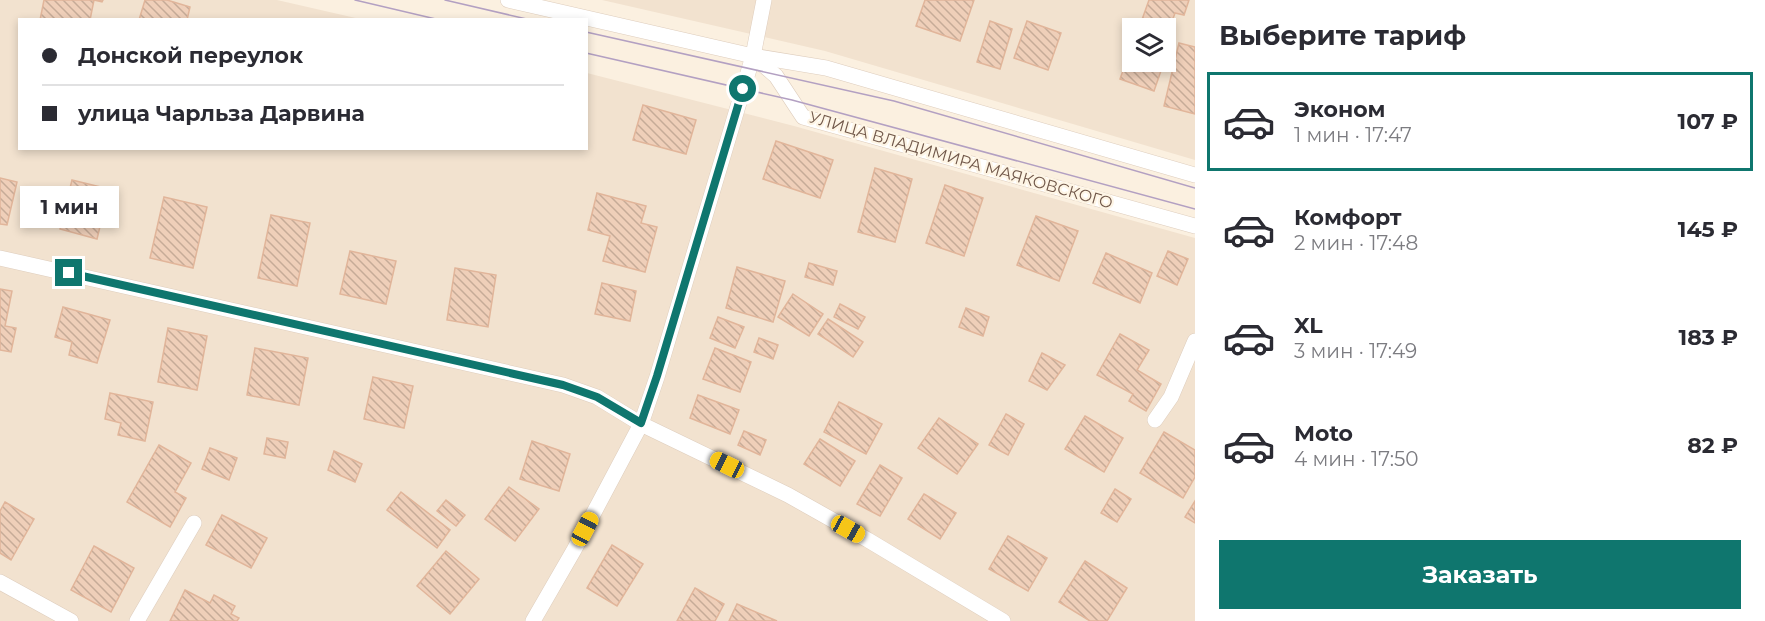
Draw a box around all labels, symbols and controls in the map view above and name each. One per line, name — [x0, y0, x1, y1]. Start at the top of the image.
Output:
map controls — [1122, 18, 1176, 72]
button: layers — [1122, 18, 1176, 72]
text: Выберите тариф — [1219, 19, 1466, 52]
text: Донской переулок — [78, 42, 303, 69]
route start — [729, 75, 756, 102]
icon: car — [1222, 95, 1276, 149]
text: Эконом — [1294, 96, 1385, 123]
text: улица Чарльза Дарвина — [78, 100, 365, 127]
street label: УЛИЦА ВЛАДИМИРА МАЯКОВСКОГО — [807, 107, 1115, 213]
text: 107 ₽ — [1678, 108, 1738, 135]
text: 1 мин · 17:47 — [1294, 123, 1412, 147]
callout: 1 мин — [20, 186, 118, 228]
text: 1 мин — [41, 195, 98, 219]
icon: car — [1222, 203, 1276, 257]
text: Комфорт — [1294, 204, 1402, 231]
text: 145 ₽ — [1678, 216, 1738, 243]
text: 2 мин · 17:48 — [1294, 231, 1418, 255]
route end — [55, 259, 82, 286]
icon: car — [1222, 311, 1276, 365]
text: XL — [1294, 312, 1323, 339]
text: 183 ₽ — [1679, 324, 1738, 351]
text: 3 мин · 17:49 — [1294, 339, 1417, 363]
icon: car — [1222, 419, 1276, 473]
text: Moto — [1294, 420, 1353, 447]
text: 82 ₽ — [1687, 432, 1738, 459]
text: 4 мин · 17:50 — [1294, 447, 1418, 471]
car — [707, 449, 747, 481]
car — [569, 509, 601, 549]
car — [828, 512, 868, 546]
button: Заказать — [1219, 540, 1741, 609]

